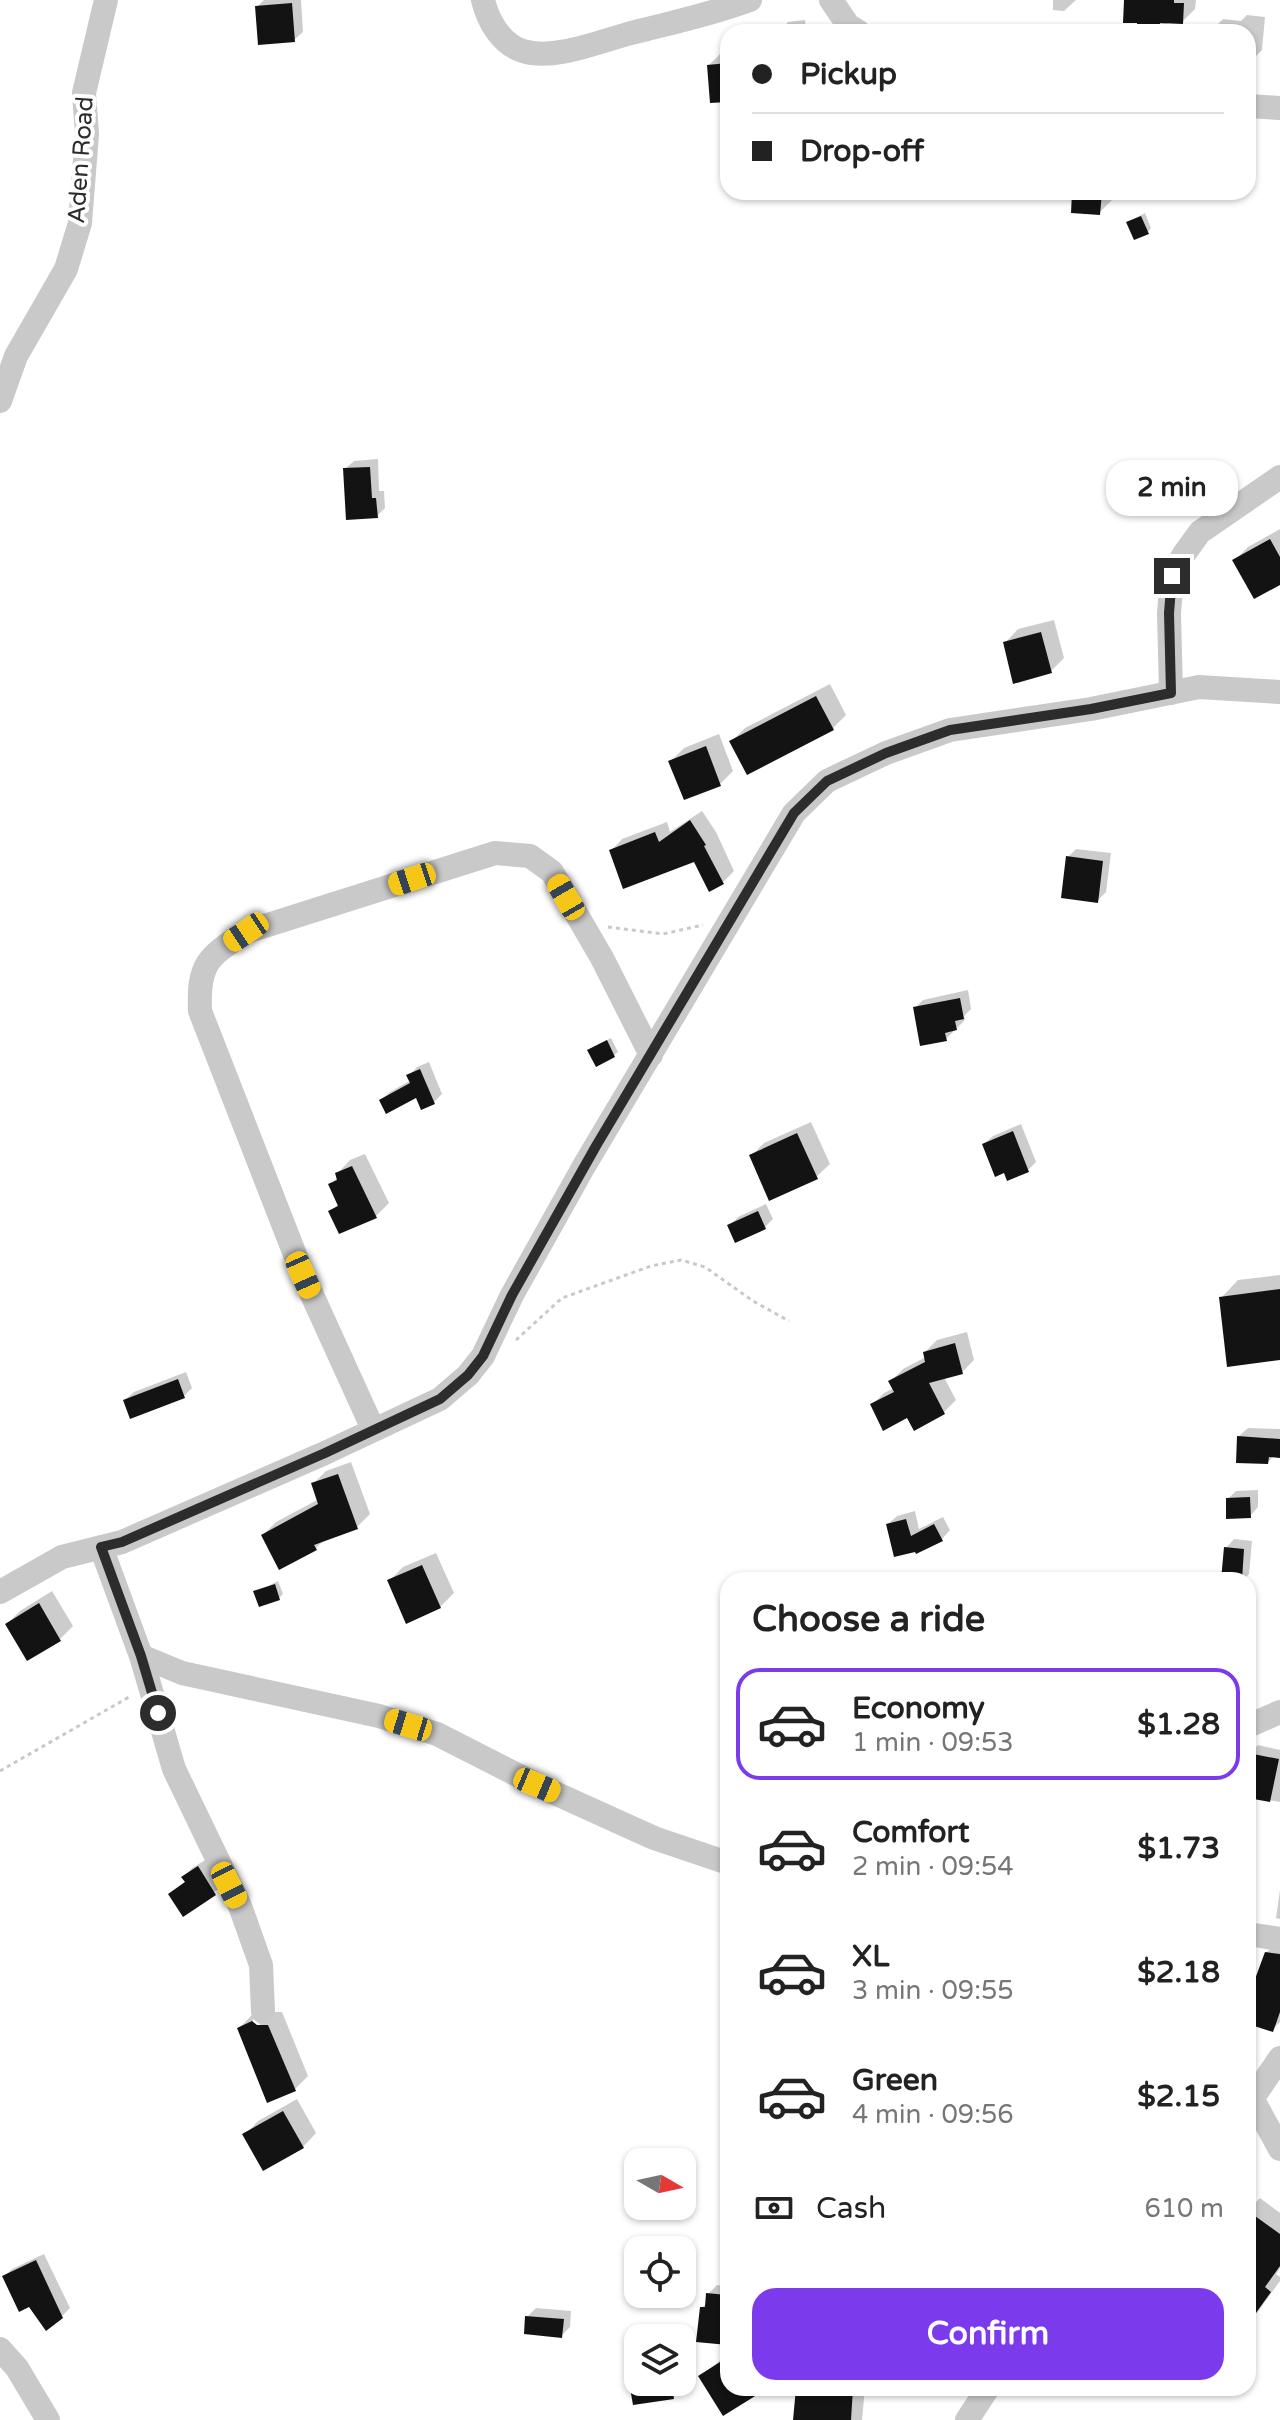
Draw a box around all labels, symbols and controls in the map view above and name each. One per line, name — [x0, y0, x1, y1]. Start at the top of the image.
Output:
text: Pickup — [800, 56, 897, 93]
street label: Aden Road — [62, 95, 100, 225]
text: Drop-off — [800, 133, 924, 170]
callout: 2 min — [1106, 460, 1238, 516]
text: 2 min — [1137, 472, 1207, 503]
route end — [1154, 558, 1190, 594]
car — [385, 860, 439, 898]
car — [544, 870, 588, 924]
car — [219, 909, 273, 955]
car — [282, 1248, 324, 1302]
text: Choose a ride — [752, 1598, 985, 1641]
icon: car — [756, 1688, 828, 1760]
text: Economy — [852, 1690, 985, 1727]
route start — [140, 1695, 176, 1731]
text: $1.28 — [1137, 1706, 1220, 1743]
car — [382, 1707, 434, 1743]
text: 1 min · 09:53 — [852, 1727, 1014, 1758]
car — [510, 1765, 564, 1805]
icon: car — [756, 1812, 828, 1884]
text: Comfort — [852, 1814, 970, 1851]
text: $1.73 — [1138, 1830, 1220, 1867]
text: 2 min · 09:54 — [852, 1851, 1014, 1882]
car — [207, 1858, 251, 1912]
icon: car — [756, 1936, 828, 2008]
text: XL — [852, 1938, 889, 1975]
text: $2.18 — [1137, 1954, 1220, 1991]
text: 3 min · 09:55 — [852, 1975, 1014, 2006]
icon: car — [756, 2060, 828, 2132]
text: Green — [852, 2062, 938, 2099]
text: $2.15 — [1137, 2078, 1220, 2115]
text: 4 min · 09:56 — [852, 2099, 1014, 2130]
north arrow — [624, 2148, 696, 2220]
map controls — [624, 2148, 696, 2396]
icon: cash — [752, 2186, 796, 2230]
text: Cash — [816, 2190, 886, 2227]
text: 610 m — [1144, 2193, 1224, 2224]
button: locate — [624, 2236, 696, 2308]
button: Confirm — [752, 2288, 1224, 2380]
button: layers — [624, 2324, 696, 2396]

